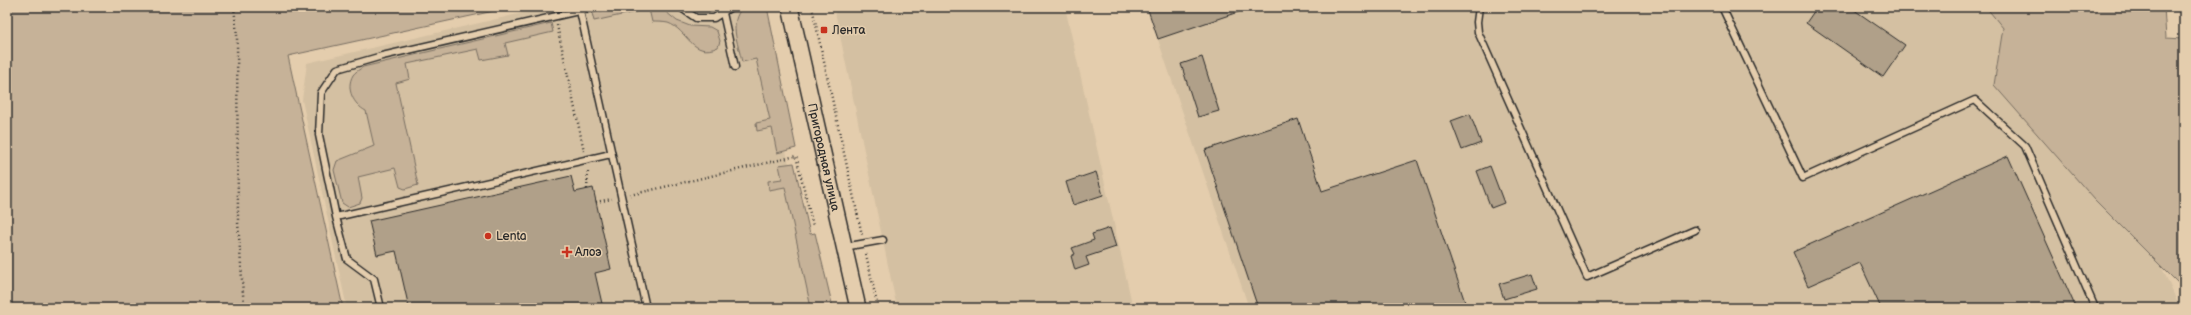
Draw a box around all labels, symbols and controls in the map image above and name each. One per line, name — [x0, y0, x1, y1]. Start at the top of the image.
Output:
place label: Лента — [831, 23, 866, 38]
marker: Лента — [819, 25, 829, 35]
street label: Пригородная улица — [804, 102, 843, 213]
place label: Lenta — [496, 229, 527, 244]
marker: Lenta — [483, 231, 493, 241]
place label: Алоэ — [574, 245, 602, 260]
marker: Алоэ — [562, 247, 572, 257]

